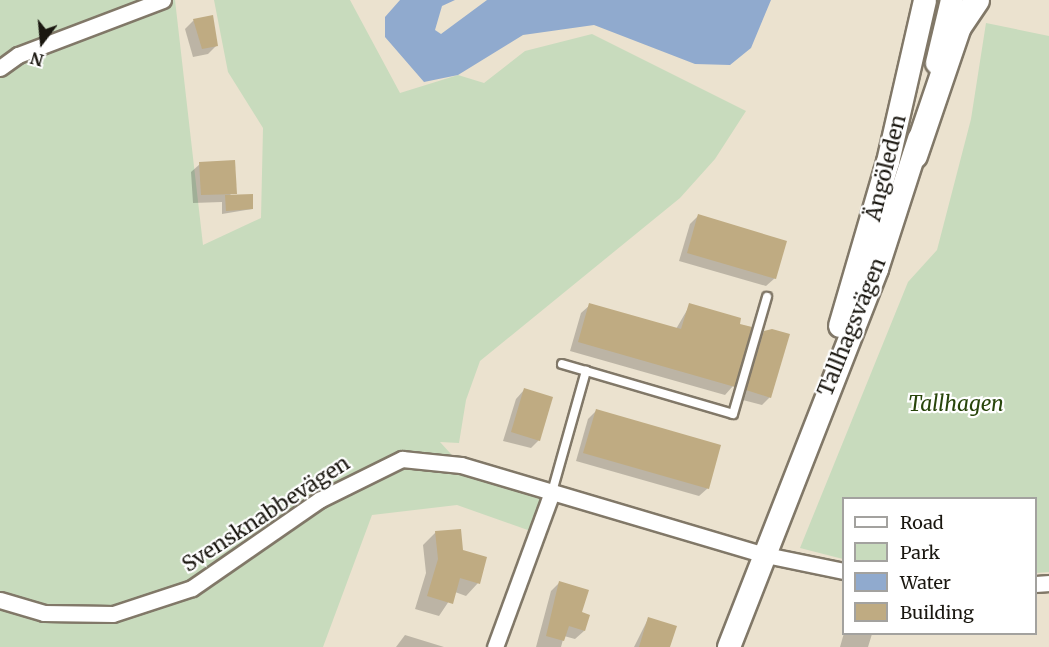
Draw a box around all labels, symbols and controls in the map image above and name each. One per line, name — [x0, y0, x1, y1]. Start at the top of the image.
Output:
north arrow — [12, 12, 72, 72]
text: N — [28, 48, 46, 71]
street label: Ängöleden — [861, 112, 911, 224]
street label: Tallhagsvägen — [813, 254, 891, 400]
park label: Tallhagen — [908, 391, 1004, 417]
street label: Svensknabbevägen — [178, 450, 354, 578]
legend — [842, 497, 1037, 635]
text: Road — [900, 511, 944, 534]
text: Park — [900, 541, 940, 564]
text: Water — [900, 571, 951, 594]
text: Building — [900, 601, 974, 624]

